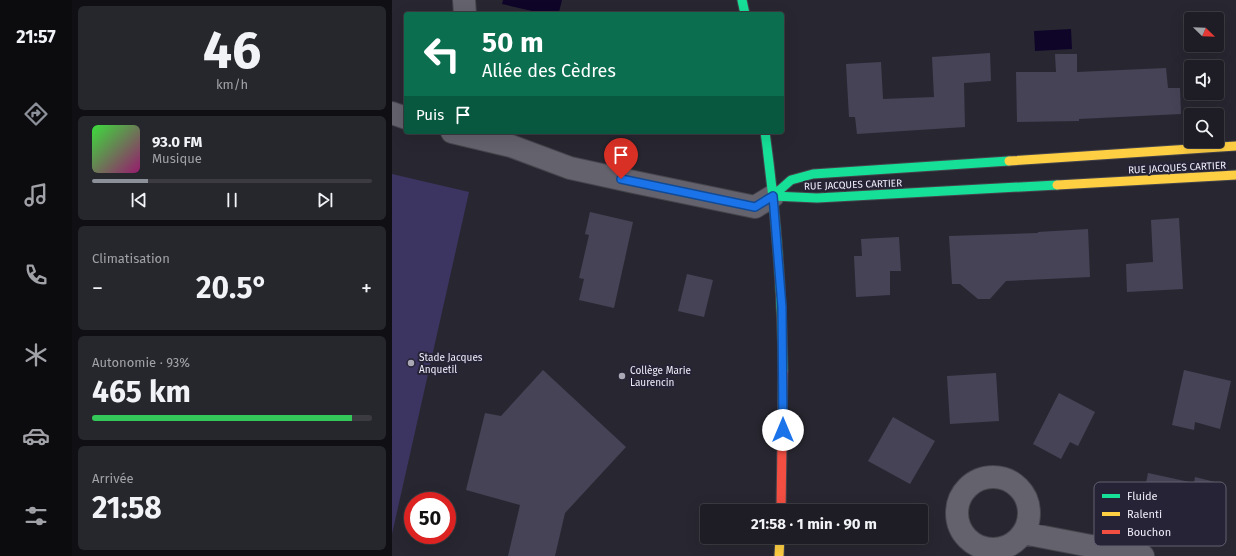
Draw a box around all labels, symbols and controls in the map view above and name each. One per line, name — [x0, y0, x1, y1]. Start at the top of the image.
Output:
north arrow — [1184, 12, 1224, 52]
map controls — [1184, 12, 1224, 148]
text: 46 — [203, 19, 261, 82]
text: 21:57 — [16, 26, 56, 48]
text: 50 m — [482, 26, 544, 59]
icon: left — [416, 28, 468, 80]
text: Allée des Cèdres — [482, 60, 616, 82]
button: sound — [1184, 60, 1224, 100]
text: km/h — [216, 77, 248, 92]
icon: directions — [22, 100, 50, 128]
icon: arrive — [452, 104, 474, 126]
text: Puis — [416, 106, 444, 124]
button: search — [1184, 108, 1224, 148]
text: 93.0 FM — [152, 133, 202, 151]
pin — [604, 138, 638, 179]
icon: arrive — [610, 144, 632, 166]
text: Musique — [152, 151, 202, 166]
street label: RUE JACQUES CARTIER — [1128, 159, 1226, 177]
street label: RUE JACQUES CARTIER — [804, 177, 902, 193]
icon: music — [22, 181, 50, 209]
icon: previous — [128, 189, 150, 211]
icon: pause — [221, 189, 243, 211]
icon: next — [314, 189, 336, 211]
text: Climatisation — [92, 251, 170, 266]
icon: phone — [22, 261, 50, 289]
text: 20.5° — [196, 270, 268, 306]
text: − — [92, 275, 103, 302]
text: + — [361, 275, 372, 302]
icon: climate — [22, 341, 50, 369]
place label: Stade Jacques Anquetil — [419, 352, 483, 376]
text: Autonomie · 93% — [92, 355, 190, 370]
marker: Stade Jacques Anquetil — [406, 358, 416, 368]
place label: Collège Marie Laurencin — [630, 365, 691, 389]
marker: Collège Marie Laurencin — [617, 371, 627, 381]
text: 465 km — [92, 374, 191, 410]
position arrow — [762, 409, 804, 451]
icon: car — [22, 422, 50, 450]
text: Arrivée — [92, 471, 134, 486]
legend — [1094, 482, 1226, 546]
text: 21:58 — [92, 490, 162, 526]
text: Fluide — [1127, 490, 1158, 503]
speed limit sign: 50 — [404, 492, 456, 544]
icon: filters — [22, 502, 50, 530]
text: Ralenti — [1127, 508, 1162, 521]
text: 21:58 · 1 min · 90 m — [751, 515, 877, 533]
text: Bouchon — [1127, 526, 1171, 539]

